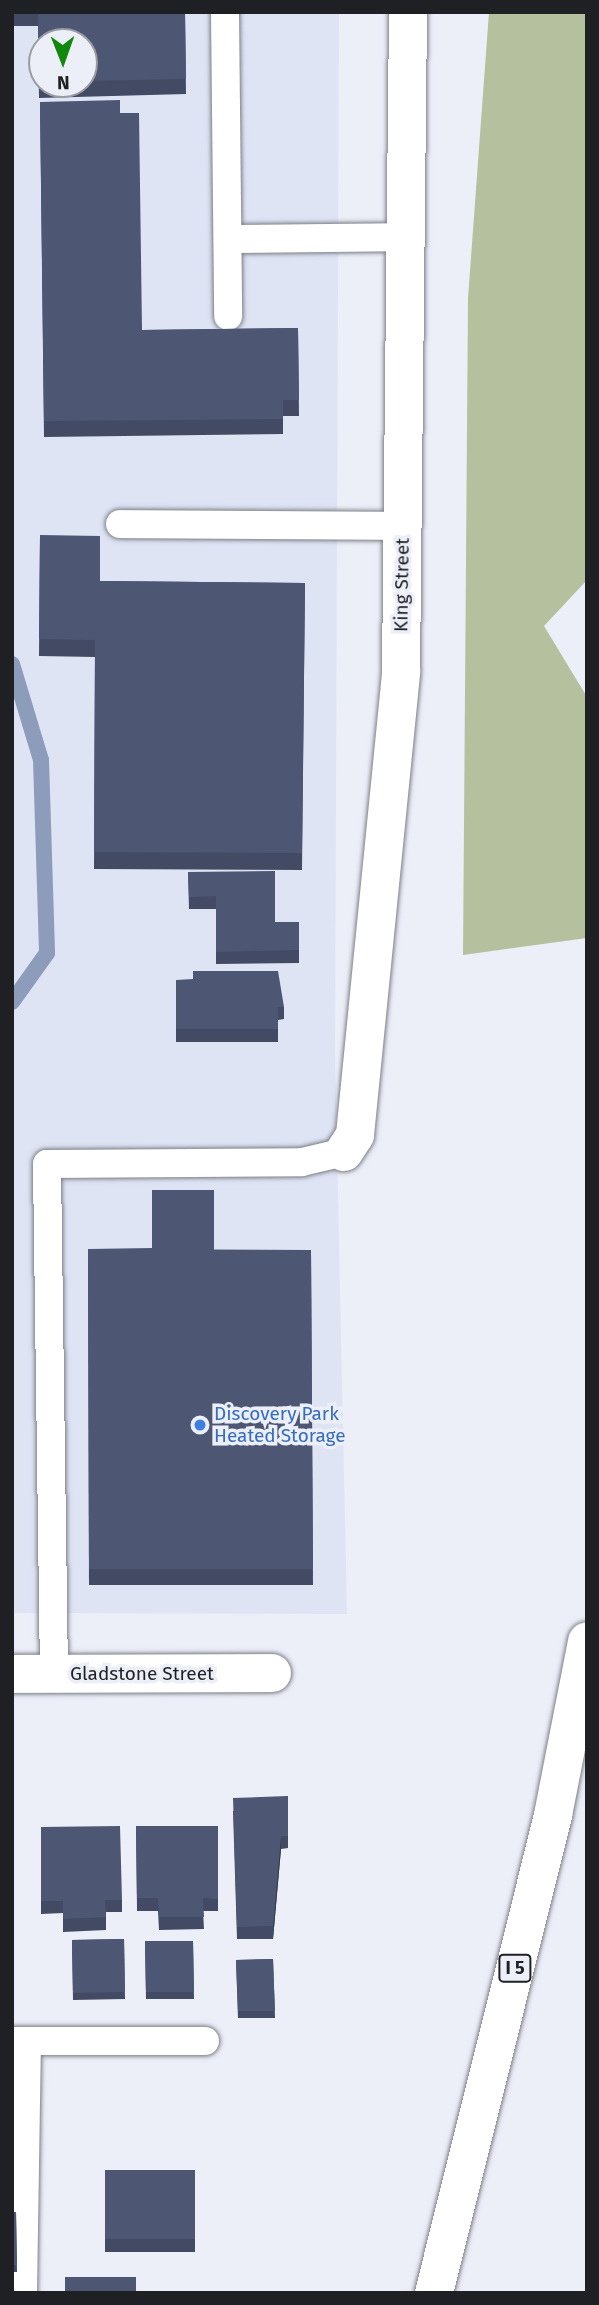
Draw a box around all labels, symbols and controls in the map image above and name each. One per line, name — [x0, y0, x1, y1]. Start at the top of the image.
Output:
north arrow — [28, 28, 98, 98]
text: N — [57, 71, 70, 94]
street label: King Street — [390, 538, 414, 632]
place label: Discovery Park Heated Storage — [214, 1403, 346, 1447]
marker: Discovery Park Heated Storage — [192, 1417, 208, 1433]
street label: Gladstone Street — [70, 1663, 214, 1685]
road number: I 5 — [498, 1954, 532, 1982]

